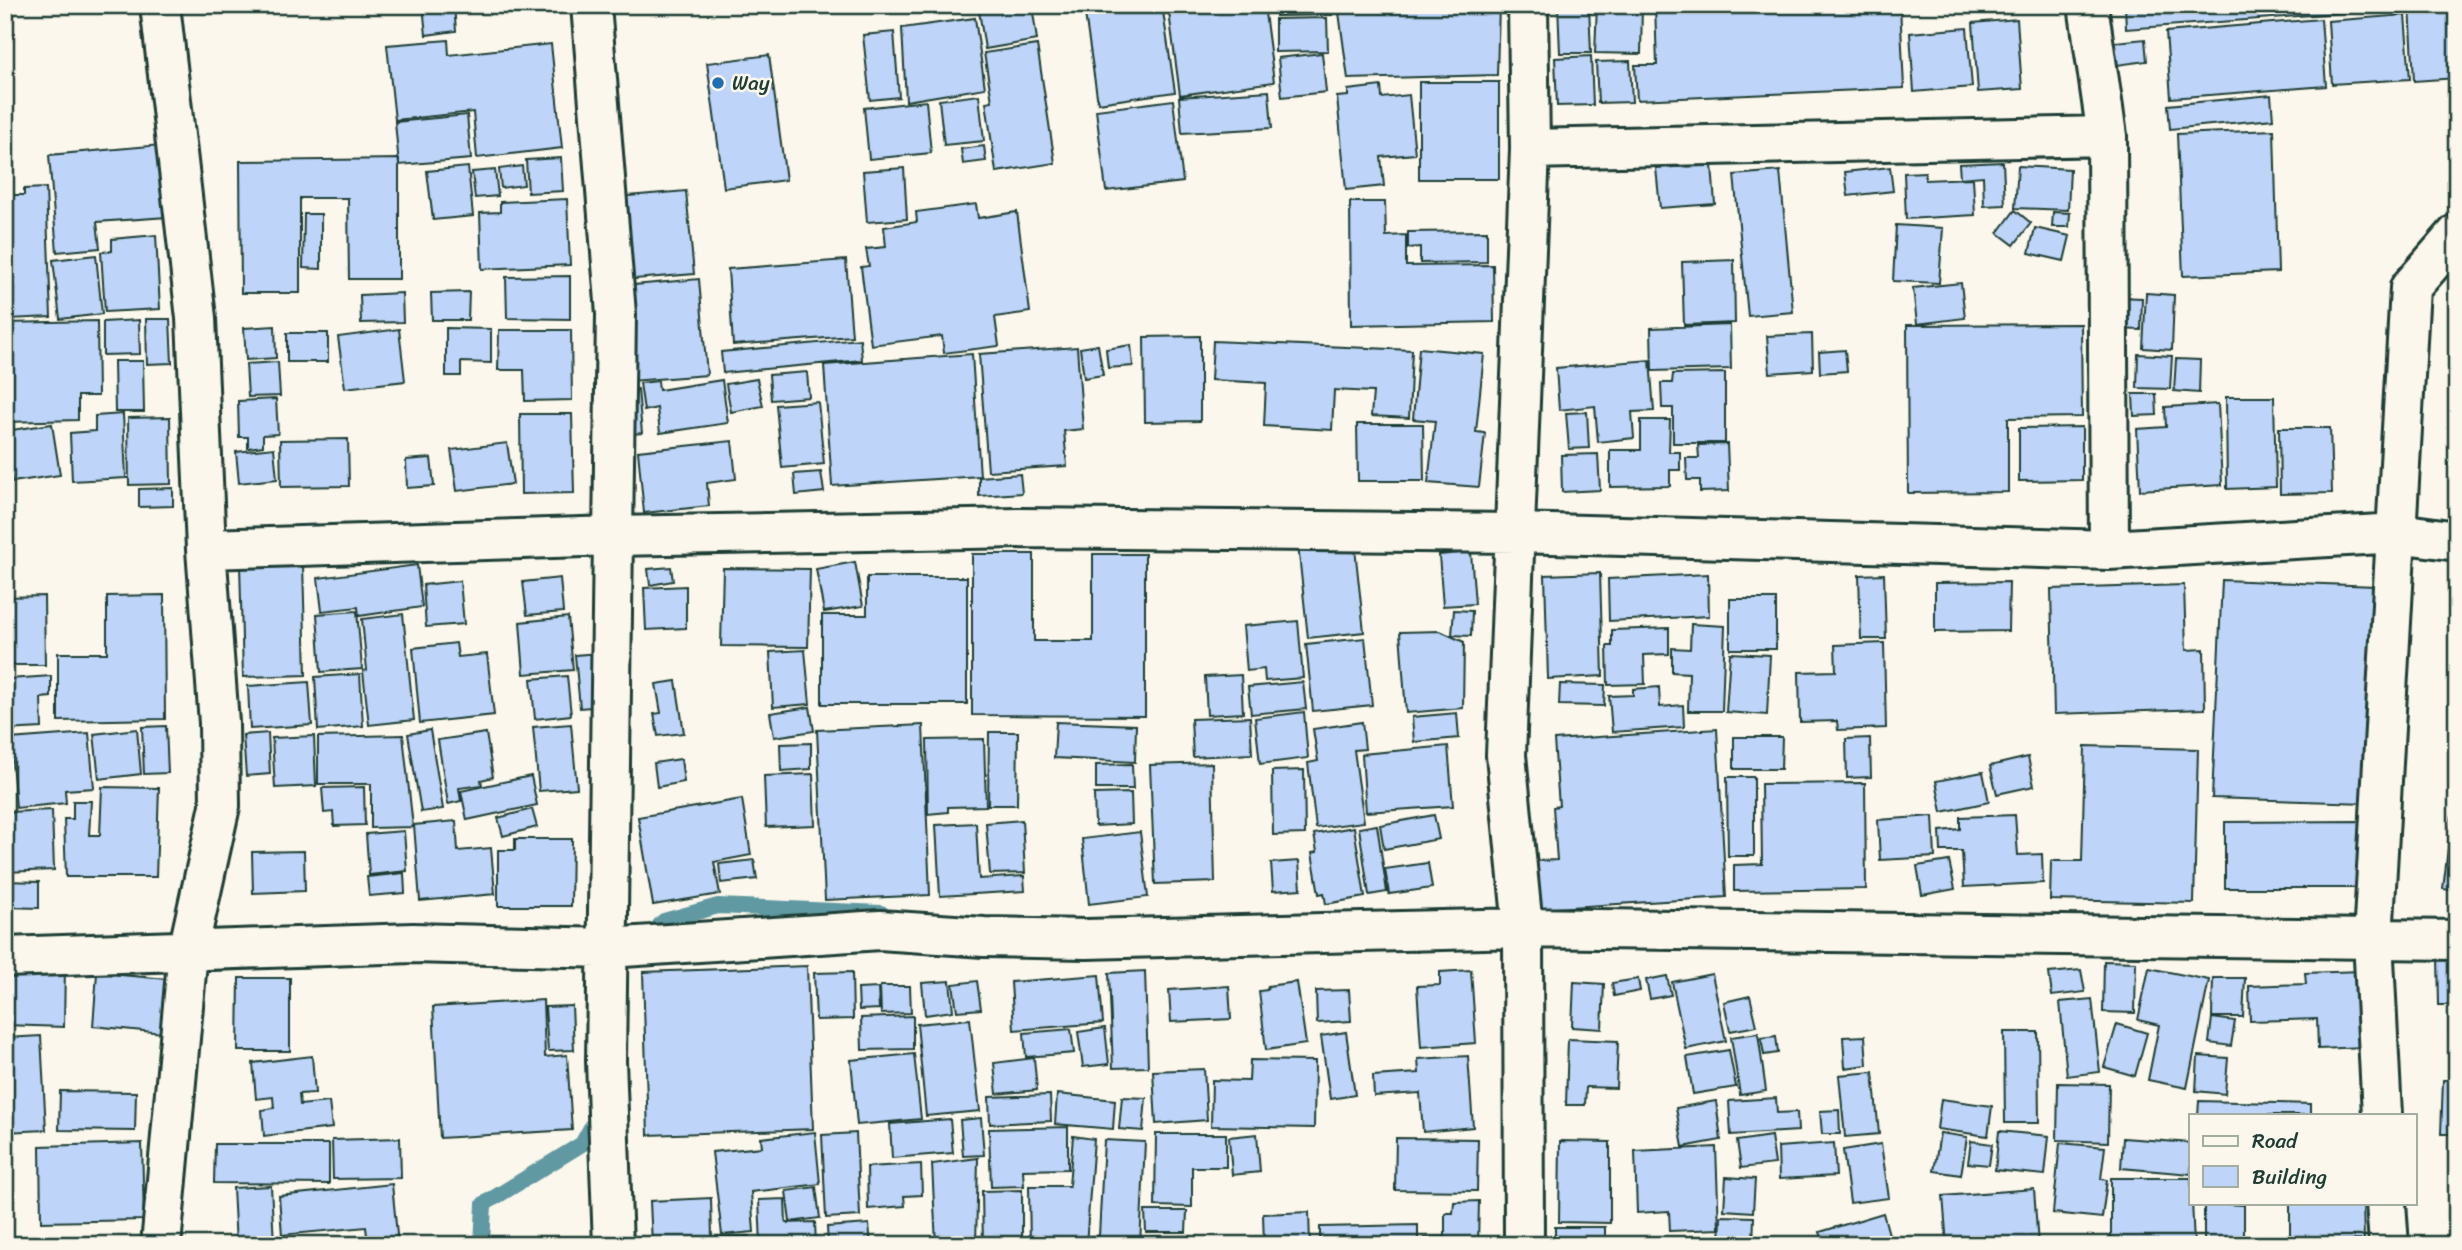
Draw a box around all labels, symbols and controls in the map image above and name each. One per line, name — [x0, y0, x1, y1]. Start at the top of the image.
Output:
place label: Way — [732, 64, 770, 102]
marker: Way — [710, 75, 726, 91]
legend — [2189, 1114, 2416, 1204]
text: Road — [2252, 1122, 2299, 1160]
text: Building — [2252, 1158, 2328, 1196]

